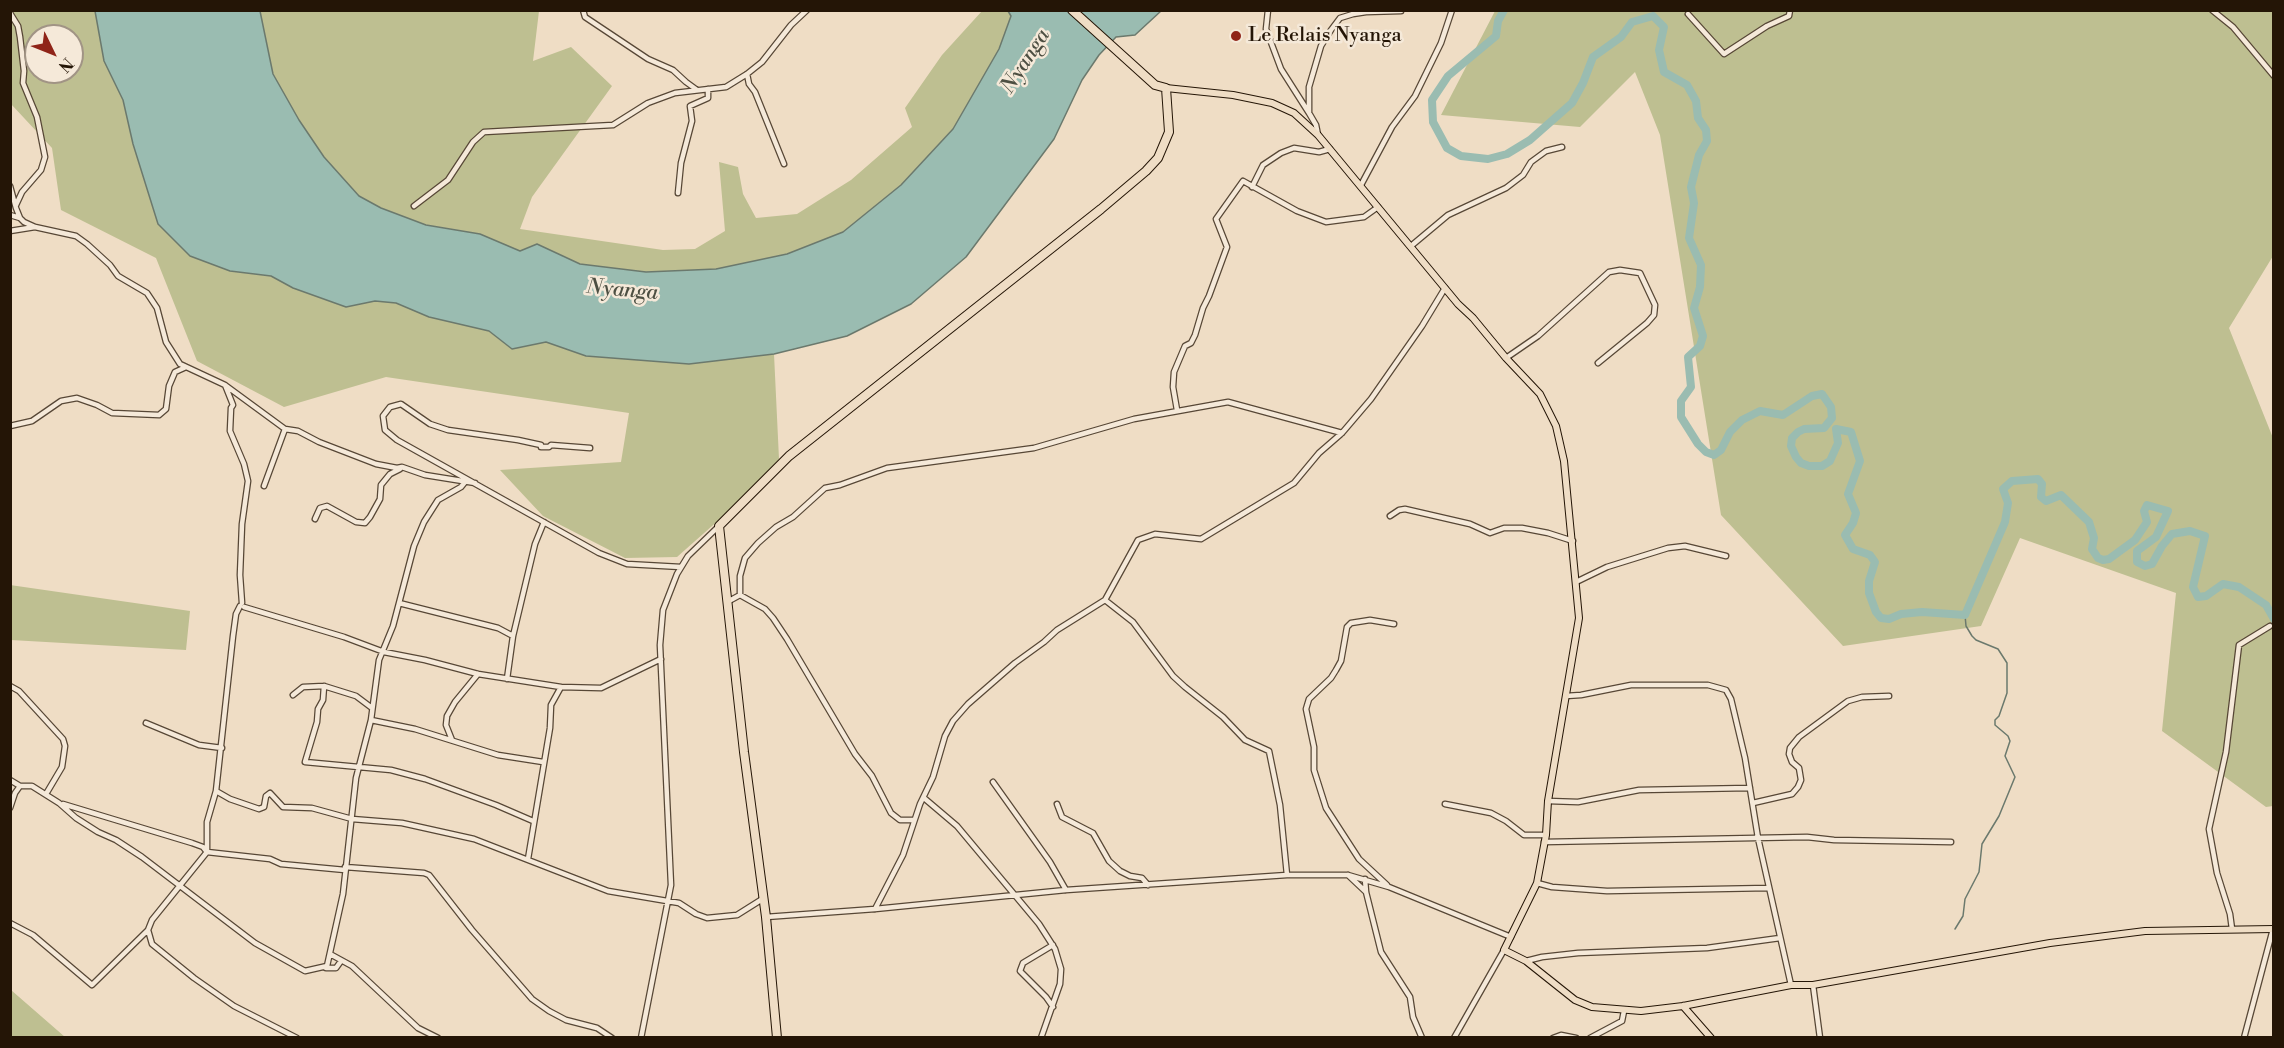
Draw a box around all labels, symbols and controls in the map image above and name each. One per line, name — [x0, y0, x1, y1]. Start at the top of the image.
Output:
north arrow — [24, 24, 84, 84]
place label: Le Relais Nyanga — [1248, 24, 1402, 48]
water label: Nyanga — [996, 25, 1056, 99]
marker: Le Relais Nyanga — [1229, 29, 1243, 43]
text: N — [54, 53, 77, 76]
water label: Nyanga — [585, 275, 659, 307]

